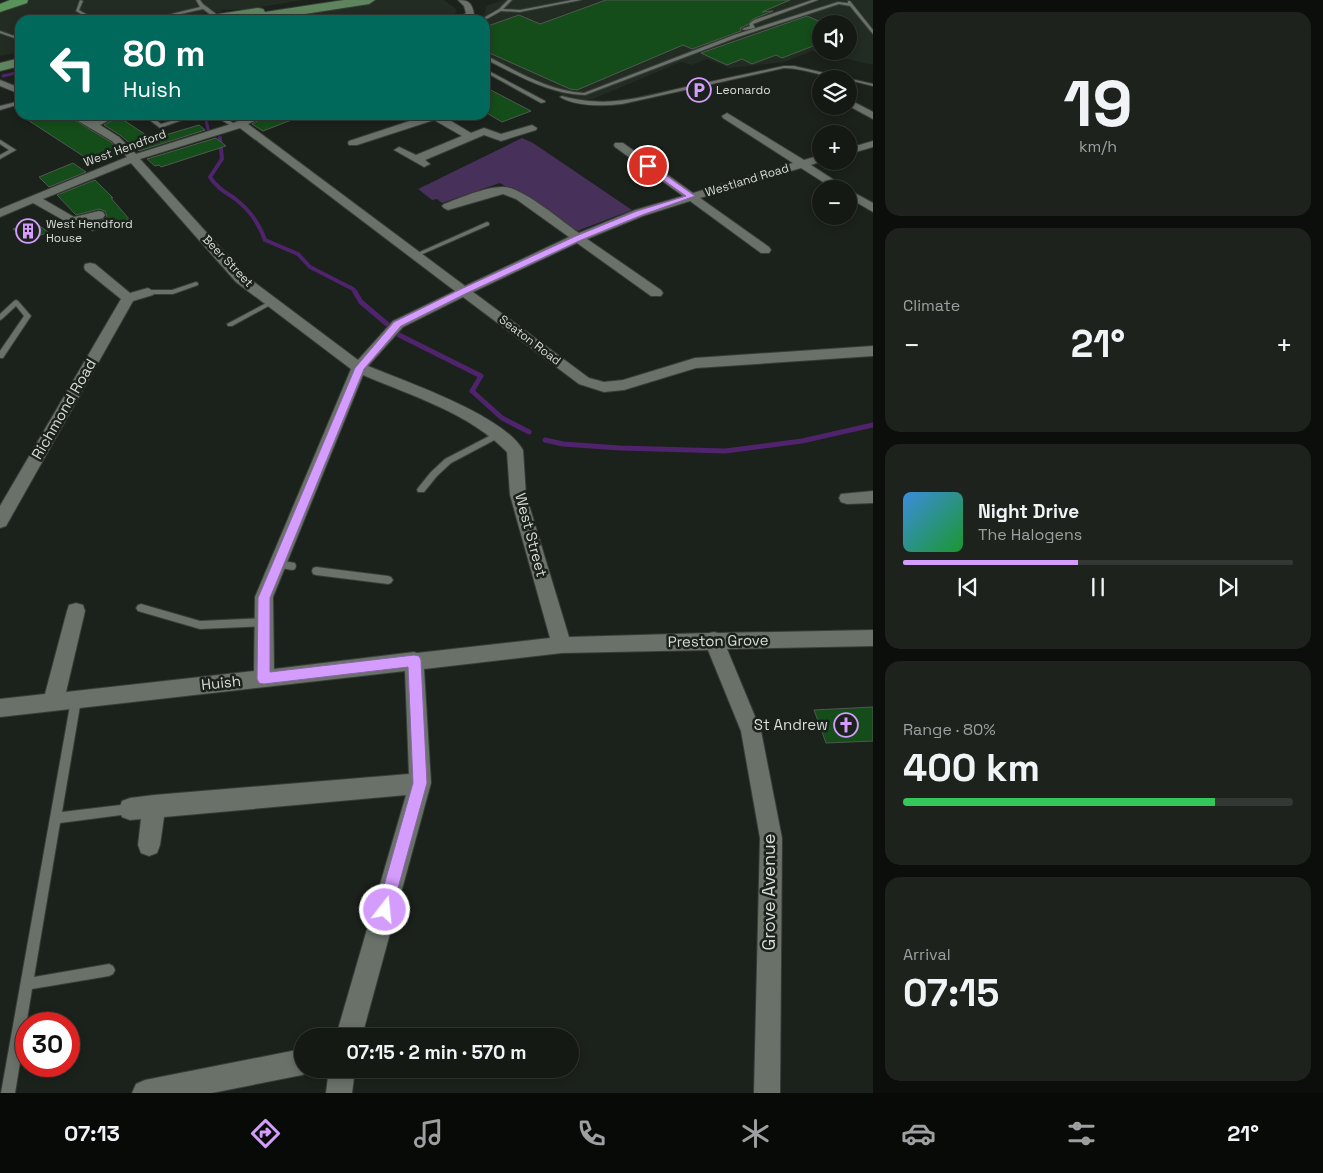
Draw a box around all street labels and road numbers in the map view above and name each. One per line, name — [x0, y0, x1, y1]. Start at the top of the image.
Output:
street label: West Hendford — [81, 126, 169, 170]
street label: Westland Road — [703, 160, 791, 200]
street label: Beer Street — [199, 232, 257, 290]
street label: Seaton Road — [496, 311, 564, 369]
street label: Richmond Road — [27, 355, 100, 462]
street label: West Street — [511, 491, 552, 579]
street label: Preston Grove — [667, 630, 769, 651]
street label: Huish — [200, 671, 242, 694]
street label: Grove Avenue — [757, 833, 780, 951]

